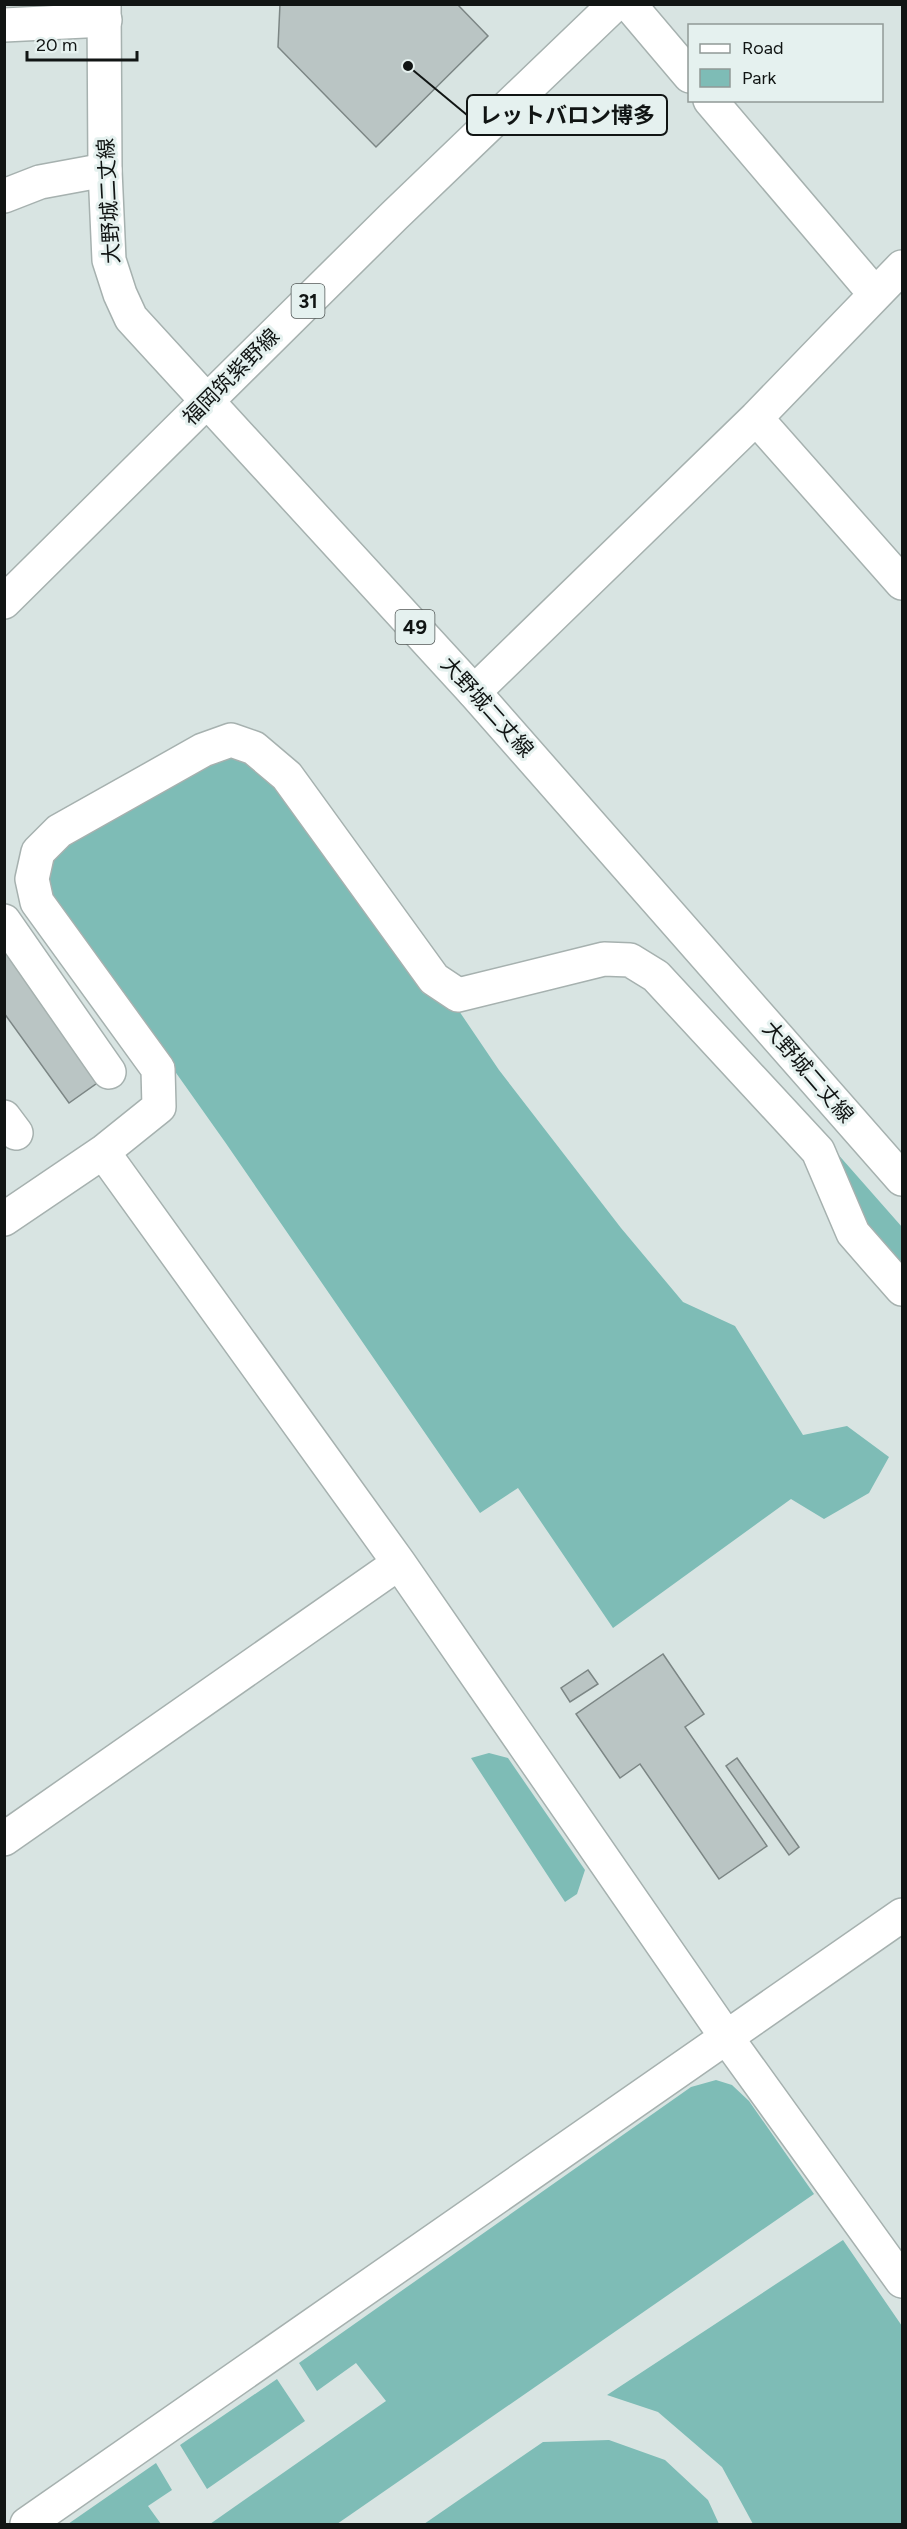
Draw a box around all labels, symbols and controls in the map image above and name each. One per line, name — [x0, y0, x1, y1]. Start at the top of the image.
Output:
scale bar — [27, 24, 136, 62]
legend — [688, 24, 883, 102]
text: 20 m — [36, 34, 77, 56]
text: Road — [742, 37, 783, 59]
text: Park — [742, 67, 777, 89]
callout: レットバロン博多 — [467, 95, 667, 135]
text: レットバロン博多 — [479, 102, 655, 129]
street label: 大野城二丈線 — [93, 137, 124, 265]
road number: 31 — [292, 284, 324, 318]
street label: 福岡筑紫野線 — [177, 323, 284, 430]
road number: 49 — [396, 610, 434, 644]
street label: 大野城二丈線 — [436, 651, 539, 762]
street label: 大野城二丈線 — [758, 1016, 859, 1127]

